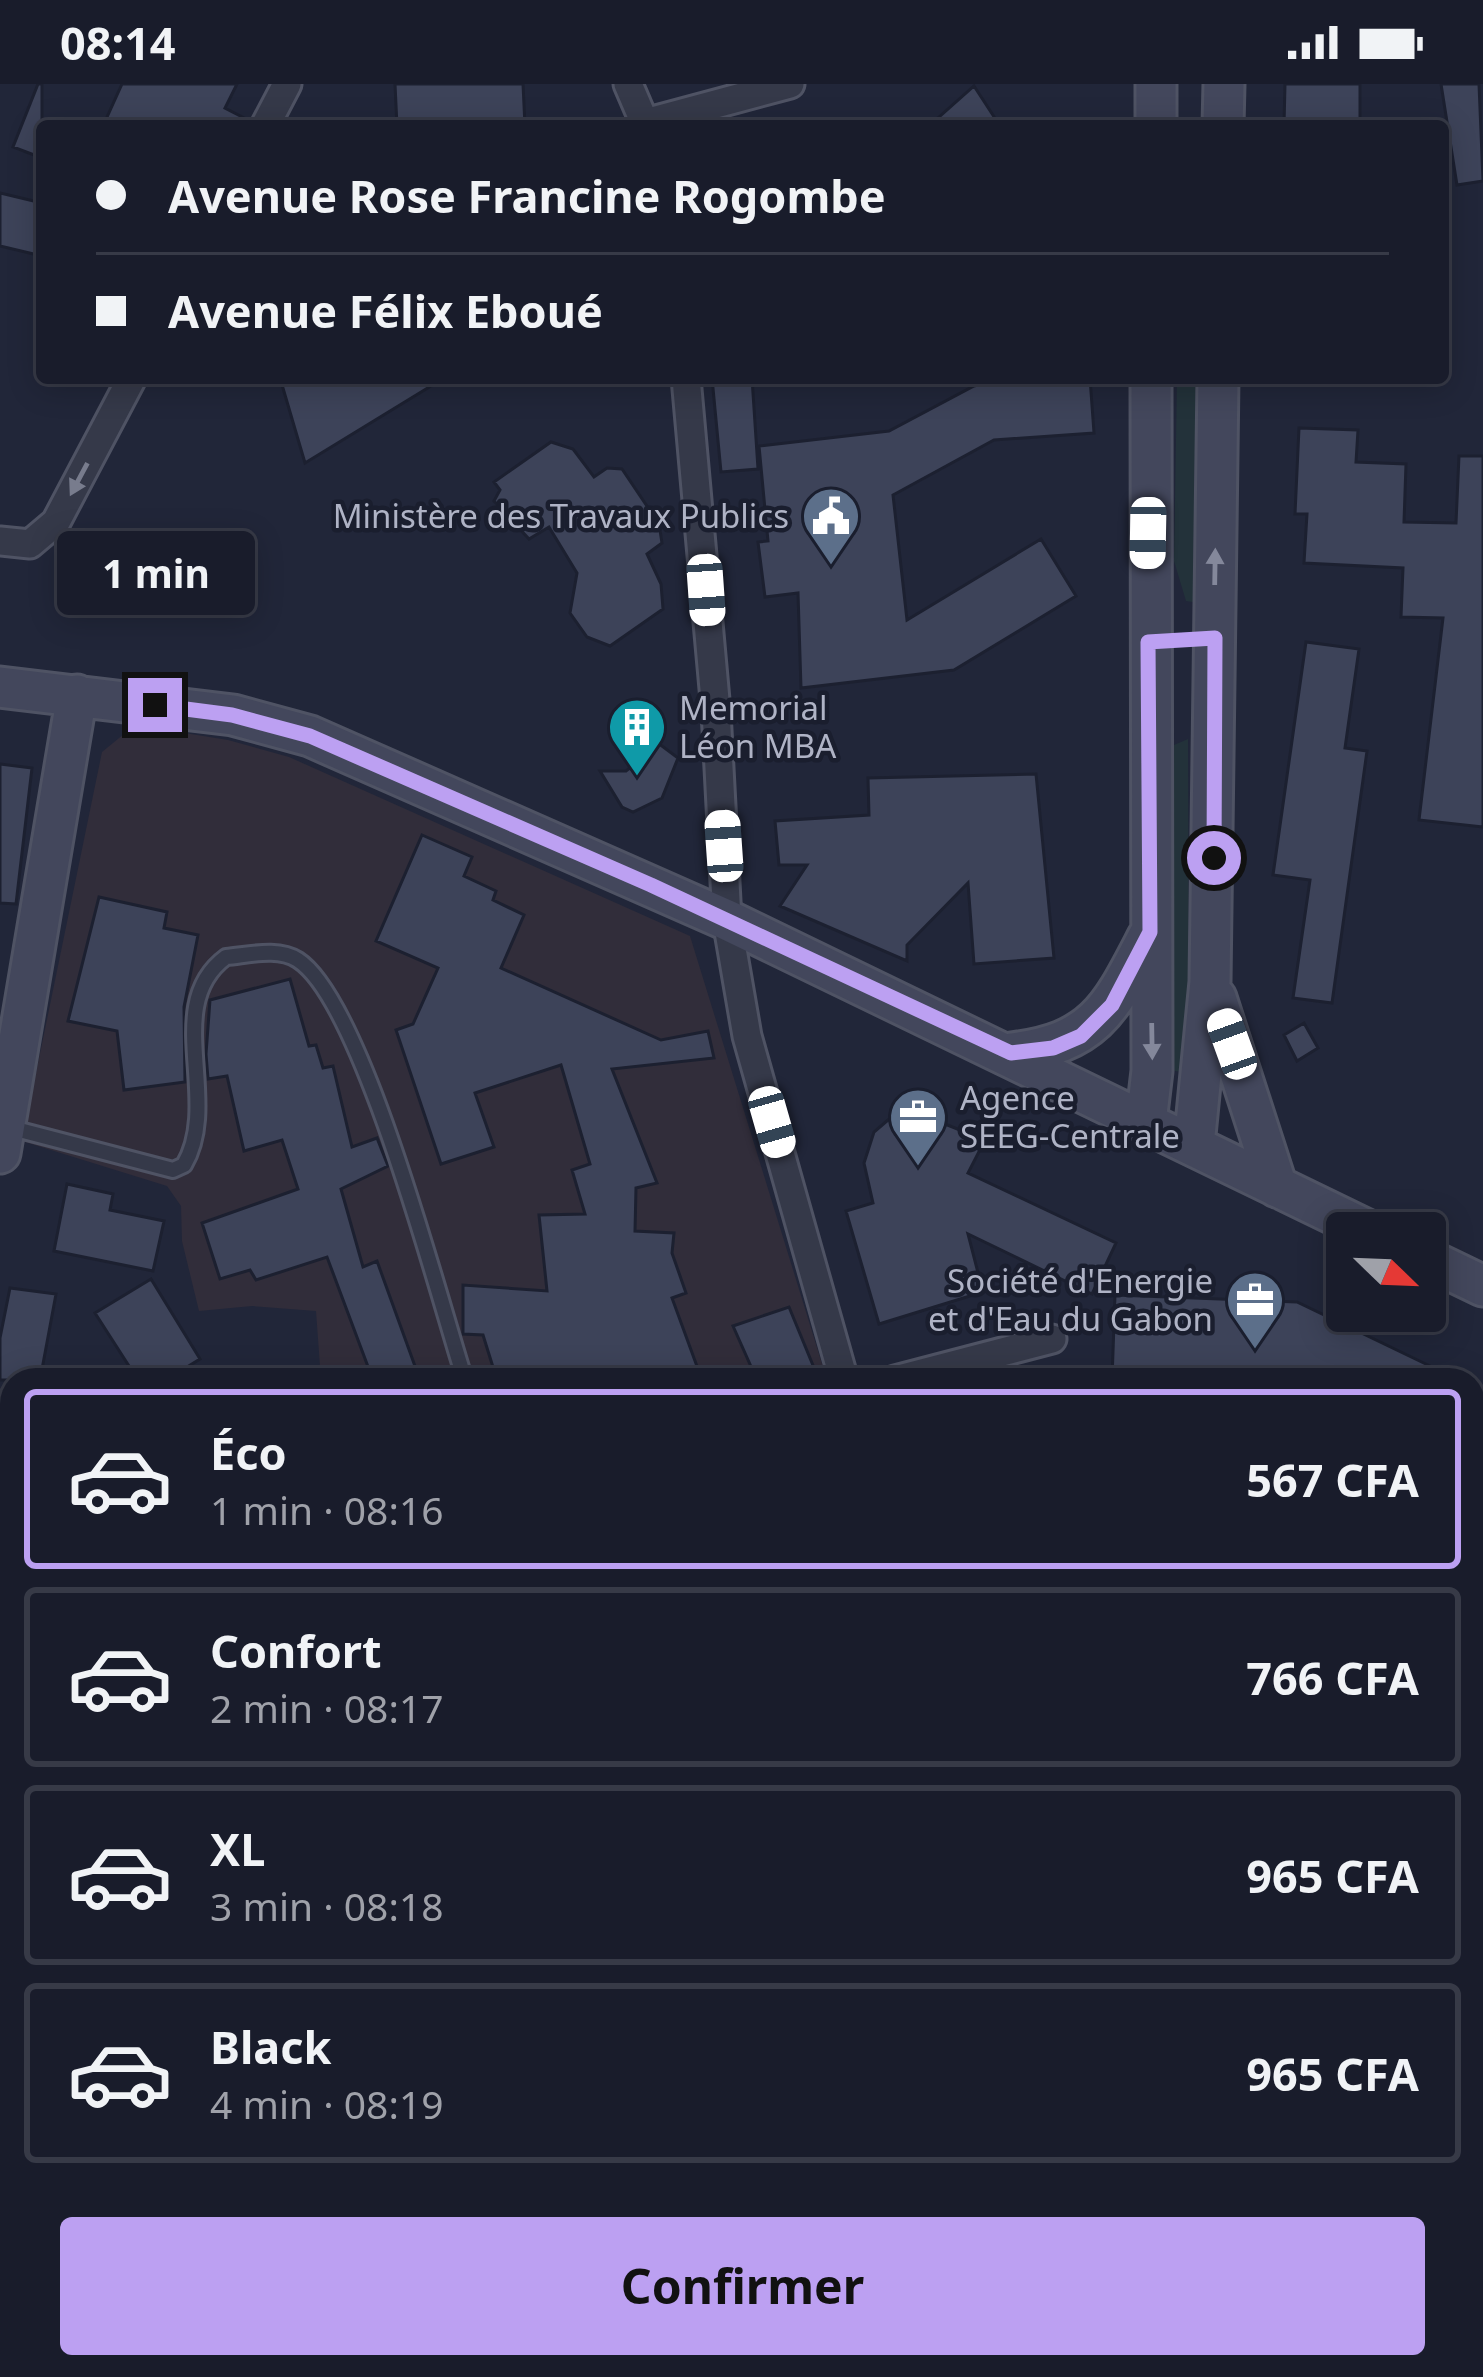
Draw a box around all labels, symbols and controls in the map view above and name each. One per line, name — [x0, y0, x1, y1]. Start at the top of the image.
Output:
text: 08:14 — [60, 12, 176, 73]
text: Avenue Rose Francine Rogombe — [168, 165, 886, 226]
text: Avenue Félix Eboué — [168, 280, 603, 341]
one-way arrow — [69, 461, 90, 496]
public building icon: Ministère des Travaux Publics — [800, 485, 862, 567]
place label: Ministère des Travaux Publics — [333, 493, 789, 538]
car — [1129, 497, 1167, 569]
callout: 1 min — [56, 531, 254, 615]
text: 1 min — [102, 546, 210, 599]
one-way arrow — [1205, 547, 1225, 585]
car — [686, 553, 726, 627]
route end — [128, 678, 182, 732]
place label: Memorial Léon MBA — [679, 685, 837, 768]
building icon: Memorial Léon MBA — [606, 696, 668, 778]
car — [704, 809, 744, 883]
route start — [1187, 831, 1241, 885]
car — [1203, 1004, 1261, 1084]
one-way arrow — [1142, 1023, 1161, 1061]
place label: Agence SEEG-Centrale — [960, 1075, 1180, 1158]
car — [745, 1082, 799, 1162]
office icon: Agence SEEG-Centrale — [887, 1086, 949, 1168]
north arrow — [1326, 1212, 1446, 1332]
map controls — [1326, 1212, 1446, 1332]
place label: Société d'Energie et d'Eau du Gabon — [928, 1258, 1213, 1341]
office icon: Société d'Energie et d'Eau du Gabon — [1224, 1269, 1286, 1351]
text: Éco — [210, 1422, 287, 1483]
icon: car — [66, 1425, 174, 1533]
text: 567 CFA — [1246, 1449, 1419, 1510]
text: 1 min · 08:16 — [210, 1483, 444, 1536]
text: Confort — [210, 1620, 381, 1681]
icon: car — [66, 1623, 174, 1731]
text: 766 CFA — [1246, 1647, 1419, 1708]
text: 2 min · 08:17 — [210, 1681, 444, 1734]
text: XL — [210, 1818, 265, 1879]
icon: car — [66, 1821, 174, 1929]
text: 965 CFA — [1246, 1845, 1419, 1906]
text: 3 min · 08:18 — [210, 1879, 444, 1932]
text: Black — [210, 2016, 331, 2077]
icon: car — [66, 2019, 174, 2127]
text: 965 CFA — [1246, 2043, 1419, 2104]
text: 4 min · 08:19 — [210, 2077, 444, 2130]
button: Confirmer — [60, 2217, 1425, 2355]

